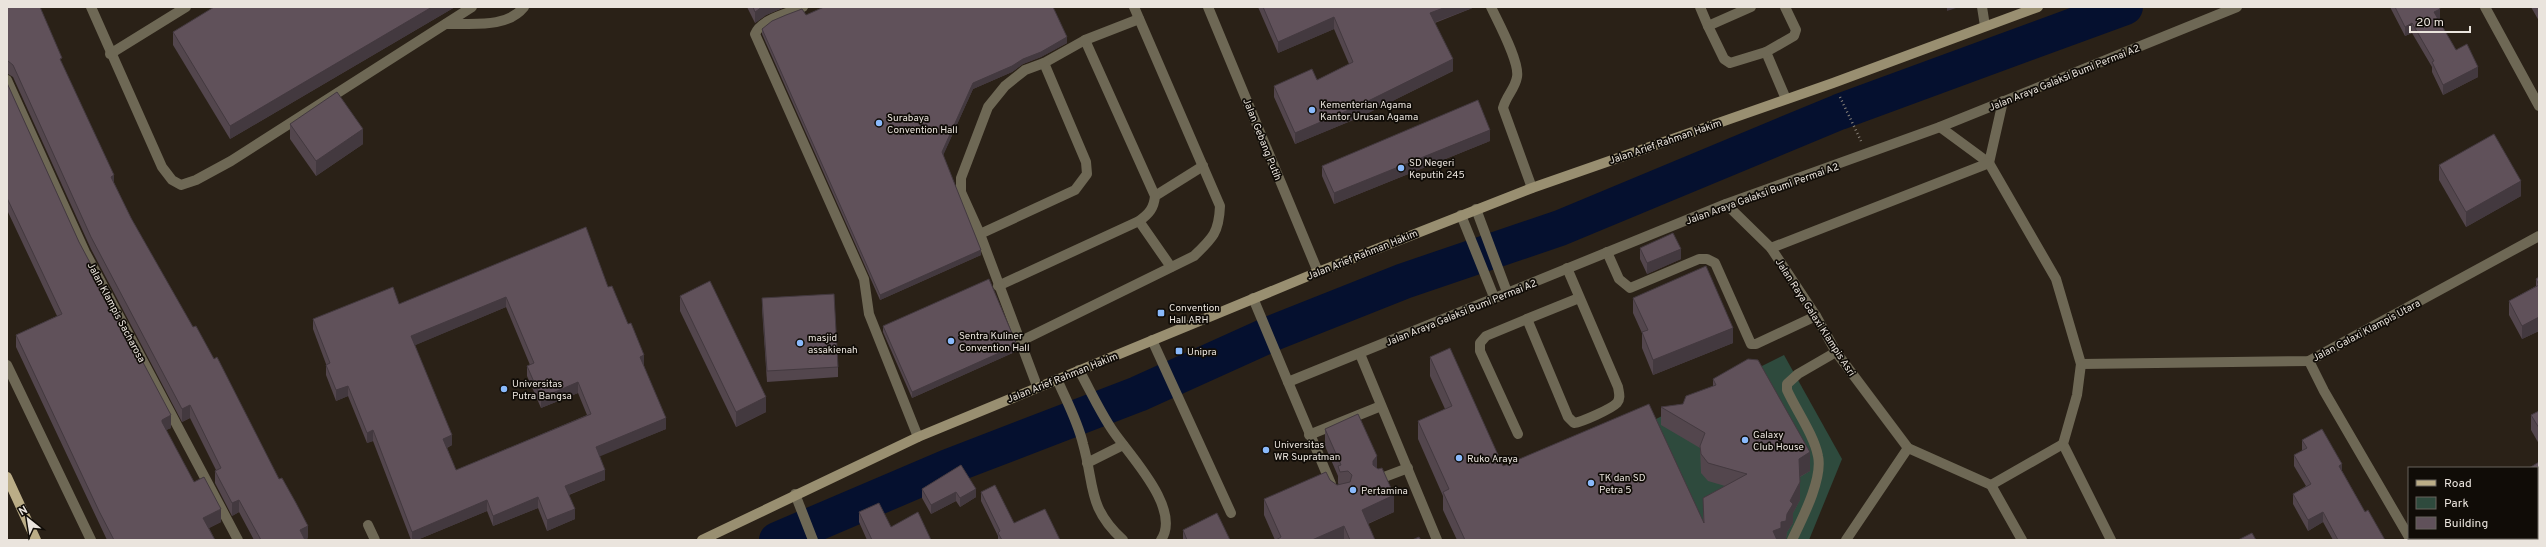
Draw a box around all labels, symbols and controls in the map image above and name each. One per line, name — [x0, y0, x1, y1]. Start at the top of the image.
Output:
scale bar — [2410, 8, 2470, 34]
text: 20 m — [2416, 15, 2444, 31]
street label: Jalan Araya Galaksi Bumi Permai A2 — [1987, 42, 2142, 115]
street label: Jalan Gebang Putih — [1239, 97, 1284, 183]
place label: Kementerian Agama Kantor Urusan Agama — [1320, 99, 1418, 124]
marker: Kementerian Agama Kantor Urusan Agama — [1307, 105, 1317, 115]
place label: Surabaya Convention Hall — [887, 112, 958, 137]
street label: Jalan Arief Rahman Hakim — [1608, 117, 1723, 168]
marker: Surabaya Convention Hall — [874, 118, 884, 128]
place label: SD Negeri Keputih 245 — [1409, 157, 1465, 182]
street label: Jalan Araya Galaksi Bumi Permai A2 — [1684, 161, 1841, 228]
marker: SD Negeri Keputih 245 — [1396, 163, 1406, 173]
street label: Jalan Arief Rahman Hakim — [1305, 227, 1420, 284]
street label: Jalan Raya Galaxi Klampis Asri — [1772, 257, 1858, 379]
street label: Jalan Klampis Sacharosa — [84, 260, 148, 365]
street label: Jalan Araya Galaksi Bumi Permai A2 — [1384, 277, 1539, 350]
street label: Jalan Galaxi Klampis Utara — [2311, 297, 2423, 365]
place label: Convention Hall ARH — [1169, 302, 1220, 327]
marker: Convention Hall ARH — [1156, 308, 1166, 318]
place label: Sentra Kuliner Convention Hall — [959, 330, 1030, 355]
place label: masjid assakienah — [808, 332, 858, 357]
marker: Sentra Kuliner Convention Hall — [946, 336, 956, 346]
marker: masjid assakienah — [795, 338, 805, 348]
marker: Unipra — [1174, 346, 1184, 356]
place label: Unipra — [1187, 346, 1217, 359]
street label: Jalan Arief Rahman Hakim — [1005, 350, 1120, 407]
place label: Universitas Putra Bangsa — [512, 378, 572, 403]
marker: Universitas Putra Bangsa — [499, 384, 509, 394]
place label: Galaxy Club House — [1753, 429, 1804, 454]
marker: Galaxy Club House — [1740, 435, 1750, 445]
place label: Universitas WR Supratman — [1274, 439, 1340, 464]
marker: Universitas WR Supratman — [1261, 445, 1271, 455]
marker: Ruko Araya — [1454, 453, 1464, 463]
place label: Ruko Araya — [1467, 453, 1518, 466]
legend — [2408, 467, 2538, 539]
place label: TK dan SD Petra 5 — [1599, 472, 1646, 497]
text: Road — [2444, 476, 2472, 492]
marker: TK dan SD Petra 5 — [1586, 478, 1596, 488]
marker: Pertamina — [1348, 485, 1358, 495]
place label: Pertamina — [1361, 485, 1408, 498]
text: Park — [2444, 496, 2469, 512]
north arrow — [8, 499, 48, 539]
text: N — [17, 503, 30, 519]
text: Building — [2444, 516, 2488, 532]

